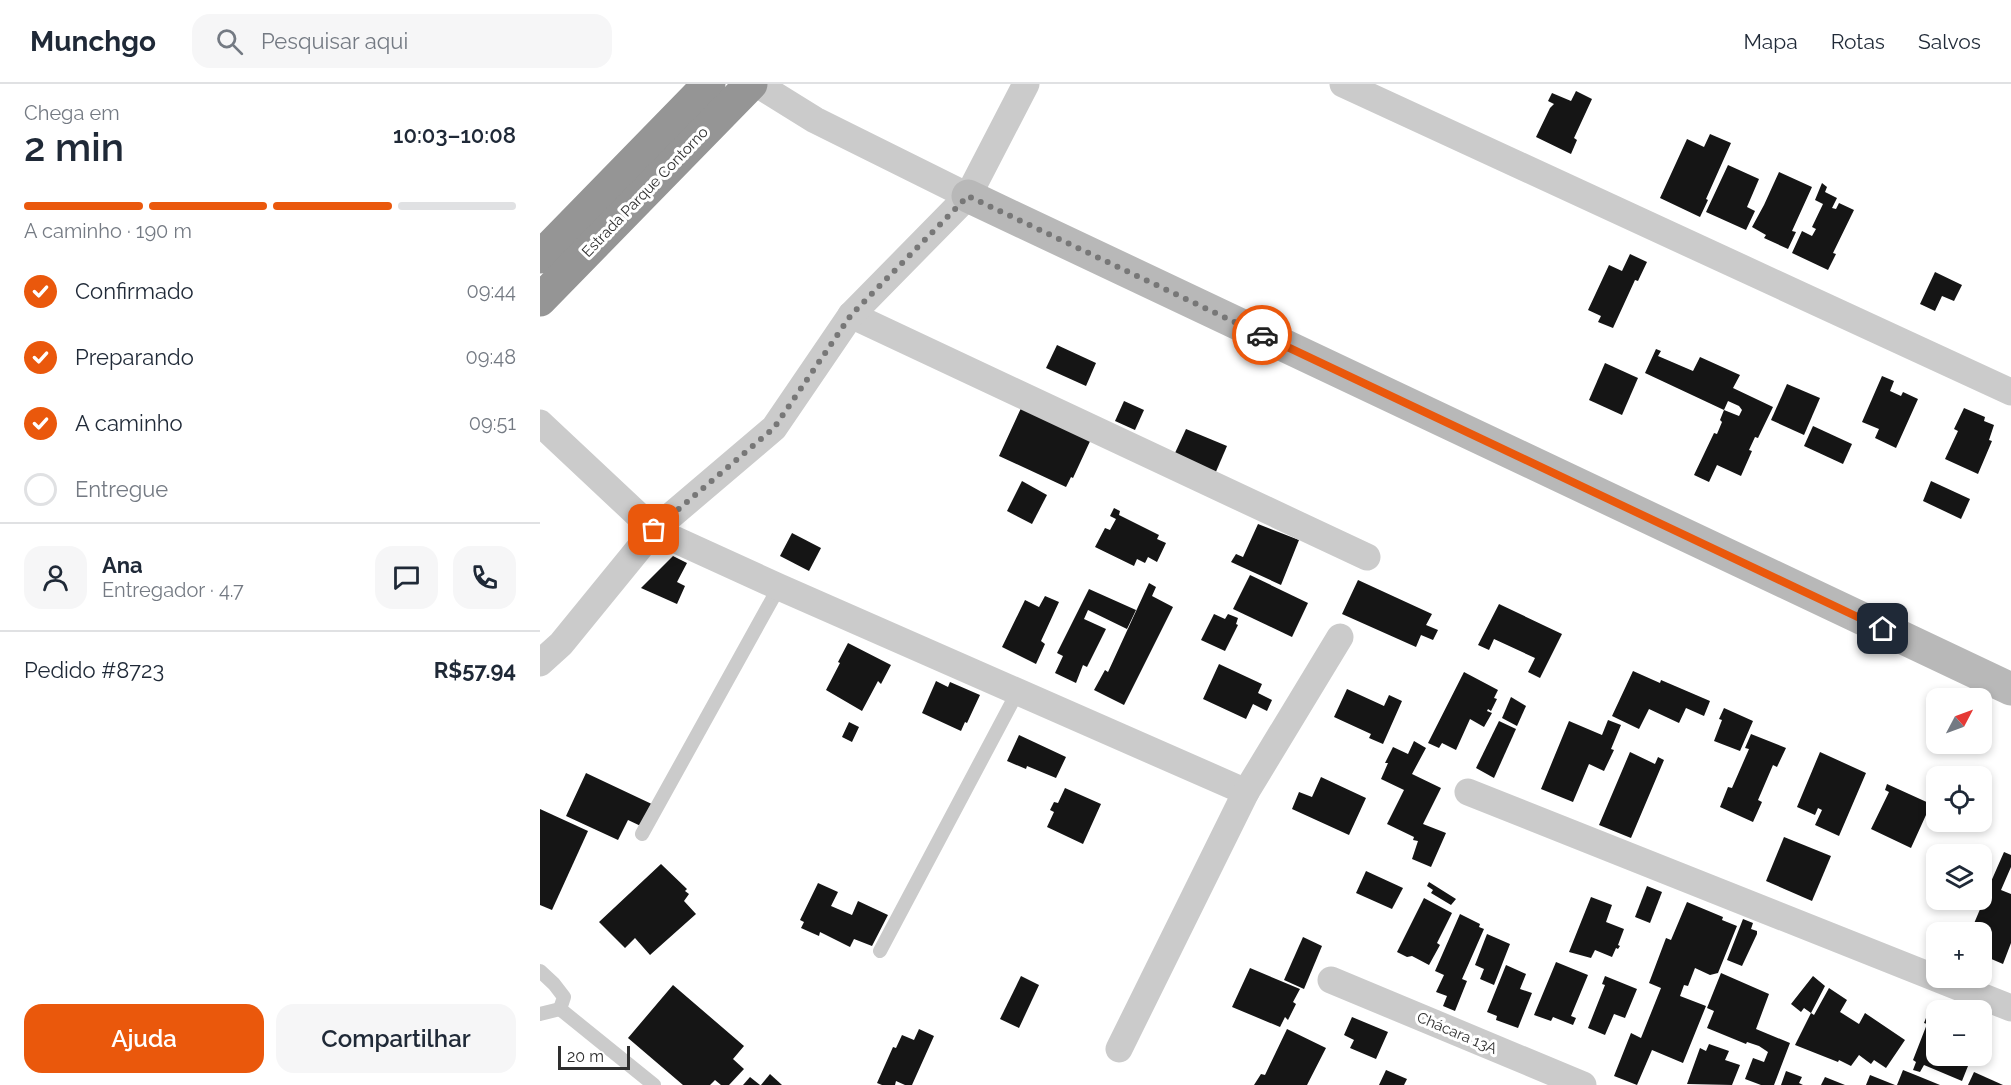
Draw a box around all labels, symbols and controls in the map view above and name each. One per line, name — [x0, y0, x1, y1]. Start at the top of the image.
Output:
search box — [192, 14, 612, 68]
text: Munchgo — [30, 25, 156, 58]
icon: search — [213, 25, 246, 58]
text: Pesquisar aqui — [261, 28, 408, 54]
text: Mapa — [1744, 29, 1798, 54]
text: Rotas — [1831, 29, 1885, 54]
text: Salvos — [1918, 29, 1981, 54]
text: Chega em — [24, 101, 120, 125]
text: 10:03–10:08 — [393, 122, 516, 148]
street label: Estrada Parque Contorno — [578, 123, 712, 261]
text: 2 min — [24, 124, 124, 170]
text: A caminho · 190 m — [24, 219, 192, 243]
icon: check — [24, 275, 57, 308]
text: Confirmado — [75, 278, 194, 304]
text: 09:44 — [466, 279, 516, 303]
courier — [1232, 305, 1292, 365]
icon: car — [1246, 319, 1279, 352]
icon: check — [24, 341, 57, 374]
text: Preparando — [75, 344, 194, 370]
text: 09:48 — [466, 345, 516, 369]
icon: check — [24, 407, 57, 440]
text: A caminho — [75, 410, 183, 436]
text: 09:51 — [469, 411, 516, 435]
text: Entregue — [75, 476, 168, 502]
pin — [628, 504, 679, 555]
icon: bag — [637, 513, 670, 546]
button: person — [24, 546, 87, 609]
button: chat — [375, 546, 438, 609]
button: phone — [453, 546, 516, 609]
text: Ana — [102, 552, 143, 578]
text: Entregador · 4.7 — [102, 578, 244, 602]
pin — [1857, 603, 1908, 654]
icon: home — [1866, 612, 1899, 645]
text: Pedido #8723 — [24, 657, 164, 683]
text: R$57.94 — [434, 657, 516, 683]
north arrow — [1926, 688, 1992, 754]
map controls — [1926, 688, 1992, 1066]
button: locate — [1926, 766, 1992, 832]
button: layers — [1926, 844, 1992, 910]
button: + — [1926, 922, 1992, 988]
button: − — [1926, 1000, 1992, 1066]
button: Ajuda — [24, 1004, 264, 1073]
button: Compartilhar — [276, 1004, 516, 1073]
street label: Chácara 13A — [1414, 1008, 1500, 1058]
scale bar — [558, 1043, 630, 1070]
text: 20 m — [567, 1047, 604, 1066]

